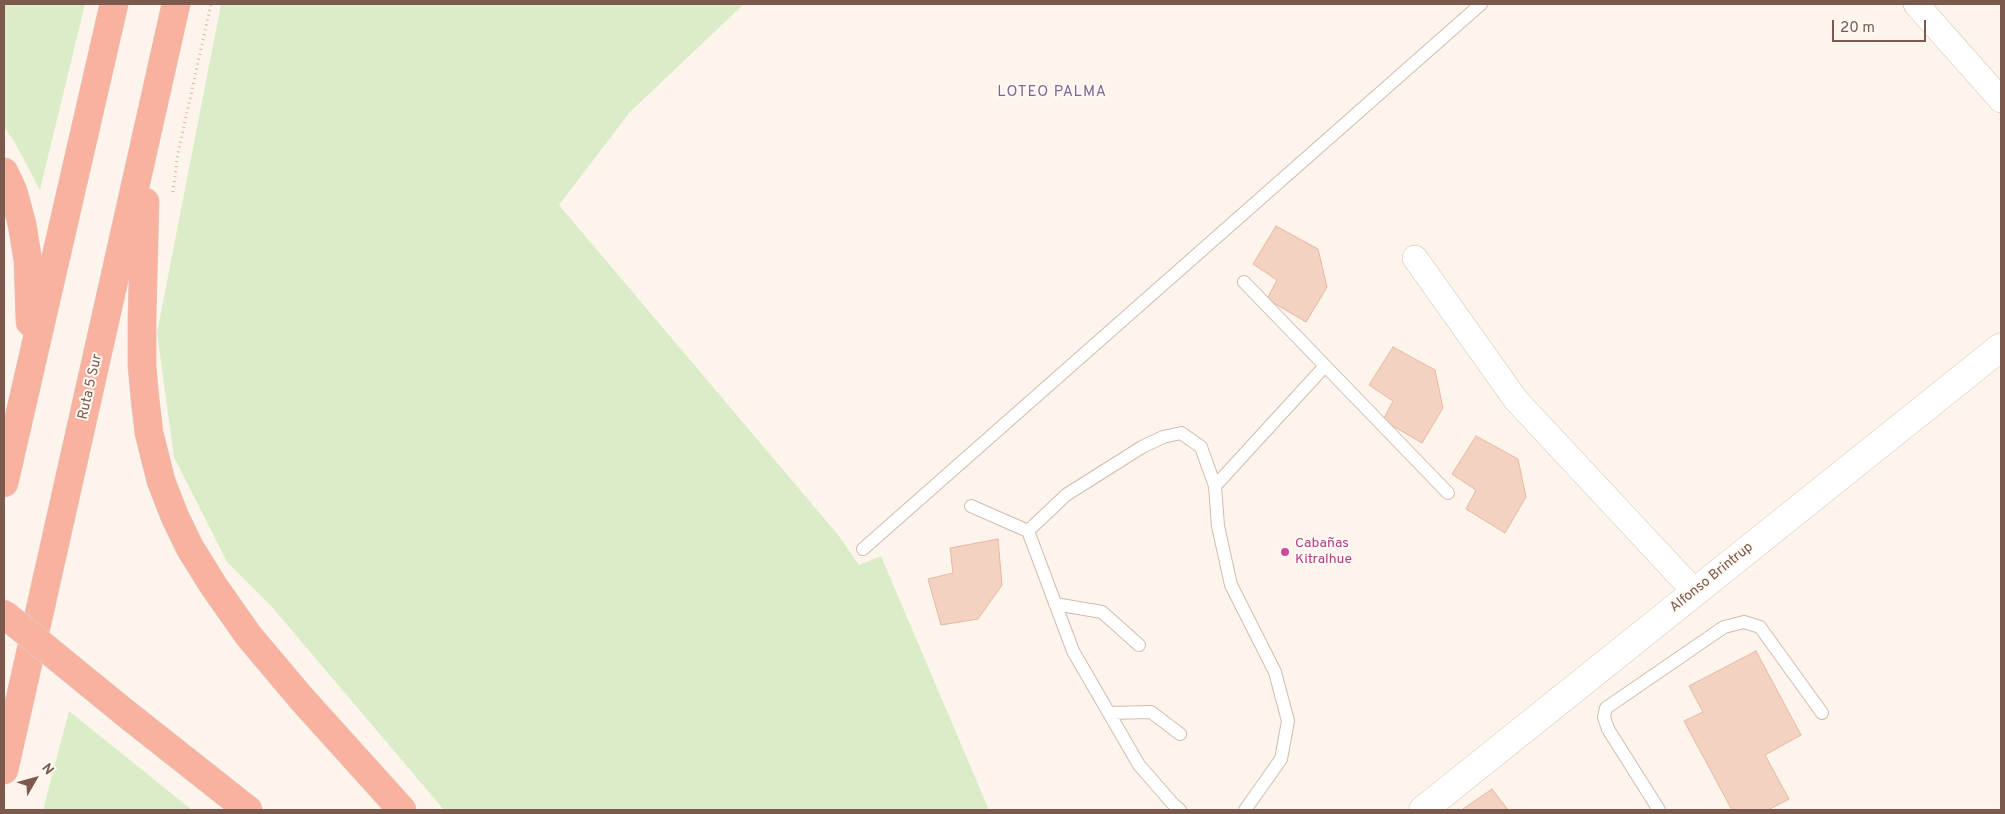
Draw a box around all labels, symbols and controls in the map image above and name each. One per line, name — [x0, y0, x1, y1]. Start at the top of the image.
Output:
scale bar — [1835, 10, 1929, 42]
text: 20 m — [1840, 19, 1875, 38]
district label: LOTEO PALMA — [996, 84, 1108, 102]
street label: Ruta 5 Sur — [75, 353, 107, 421]
place label: Cabañas Kitralhue — [1295, 536, 1352, 568]
street label: Alfonso Brintrup — [1667, 539, 1757, 617]
marker: Cabañas Kitralhue — [1279, 546, 1291, 558]
north arrow — [10, 754, 60, 804]
text: N — [37, 760, 57, 779]

